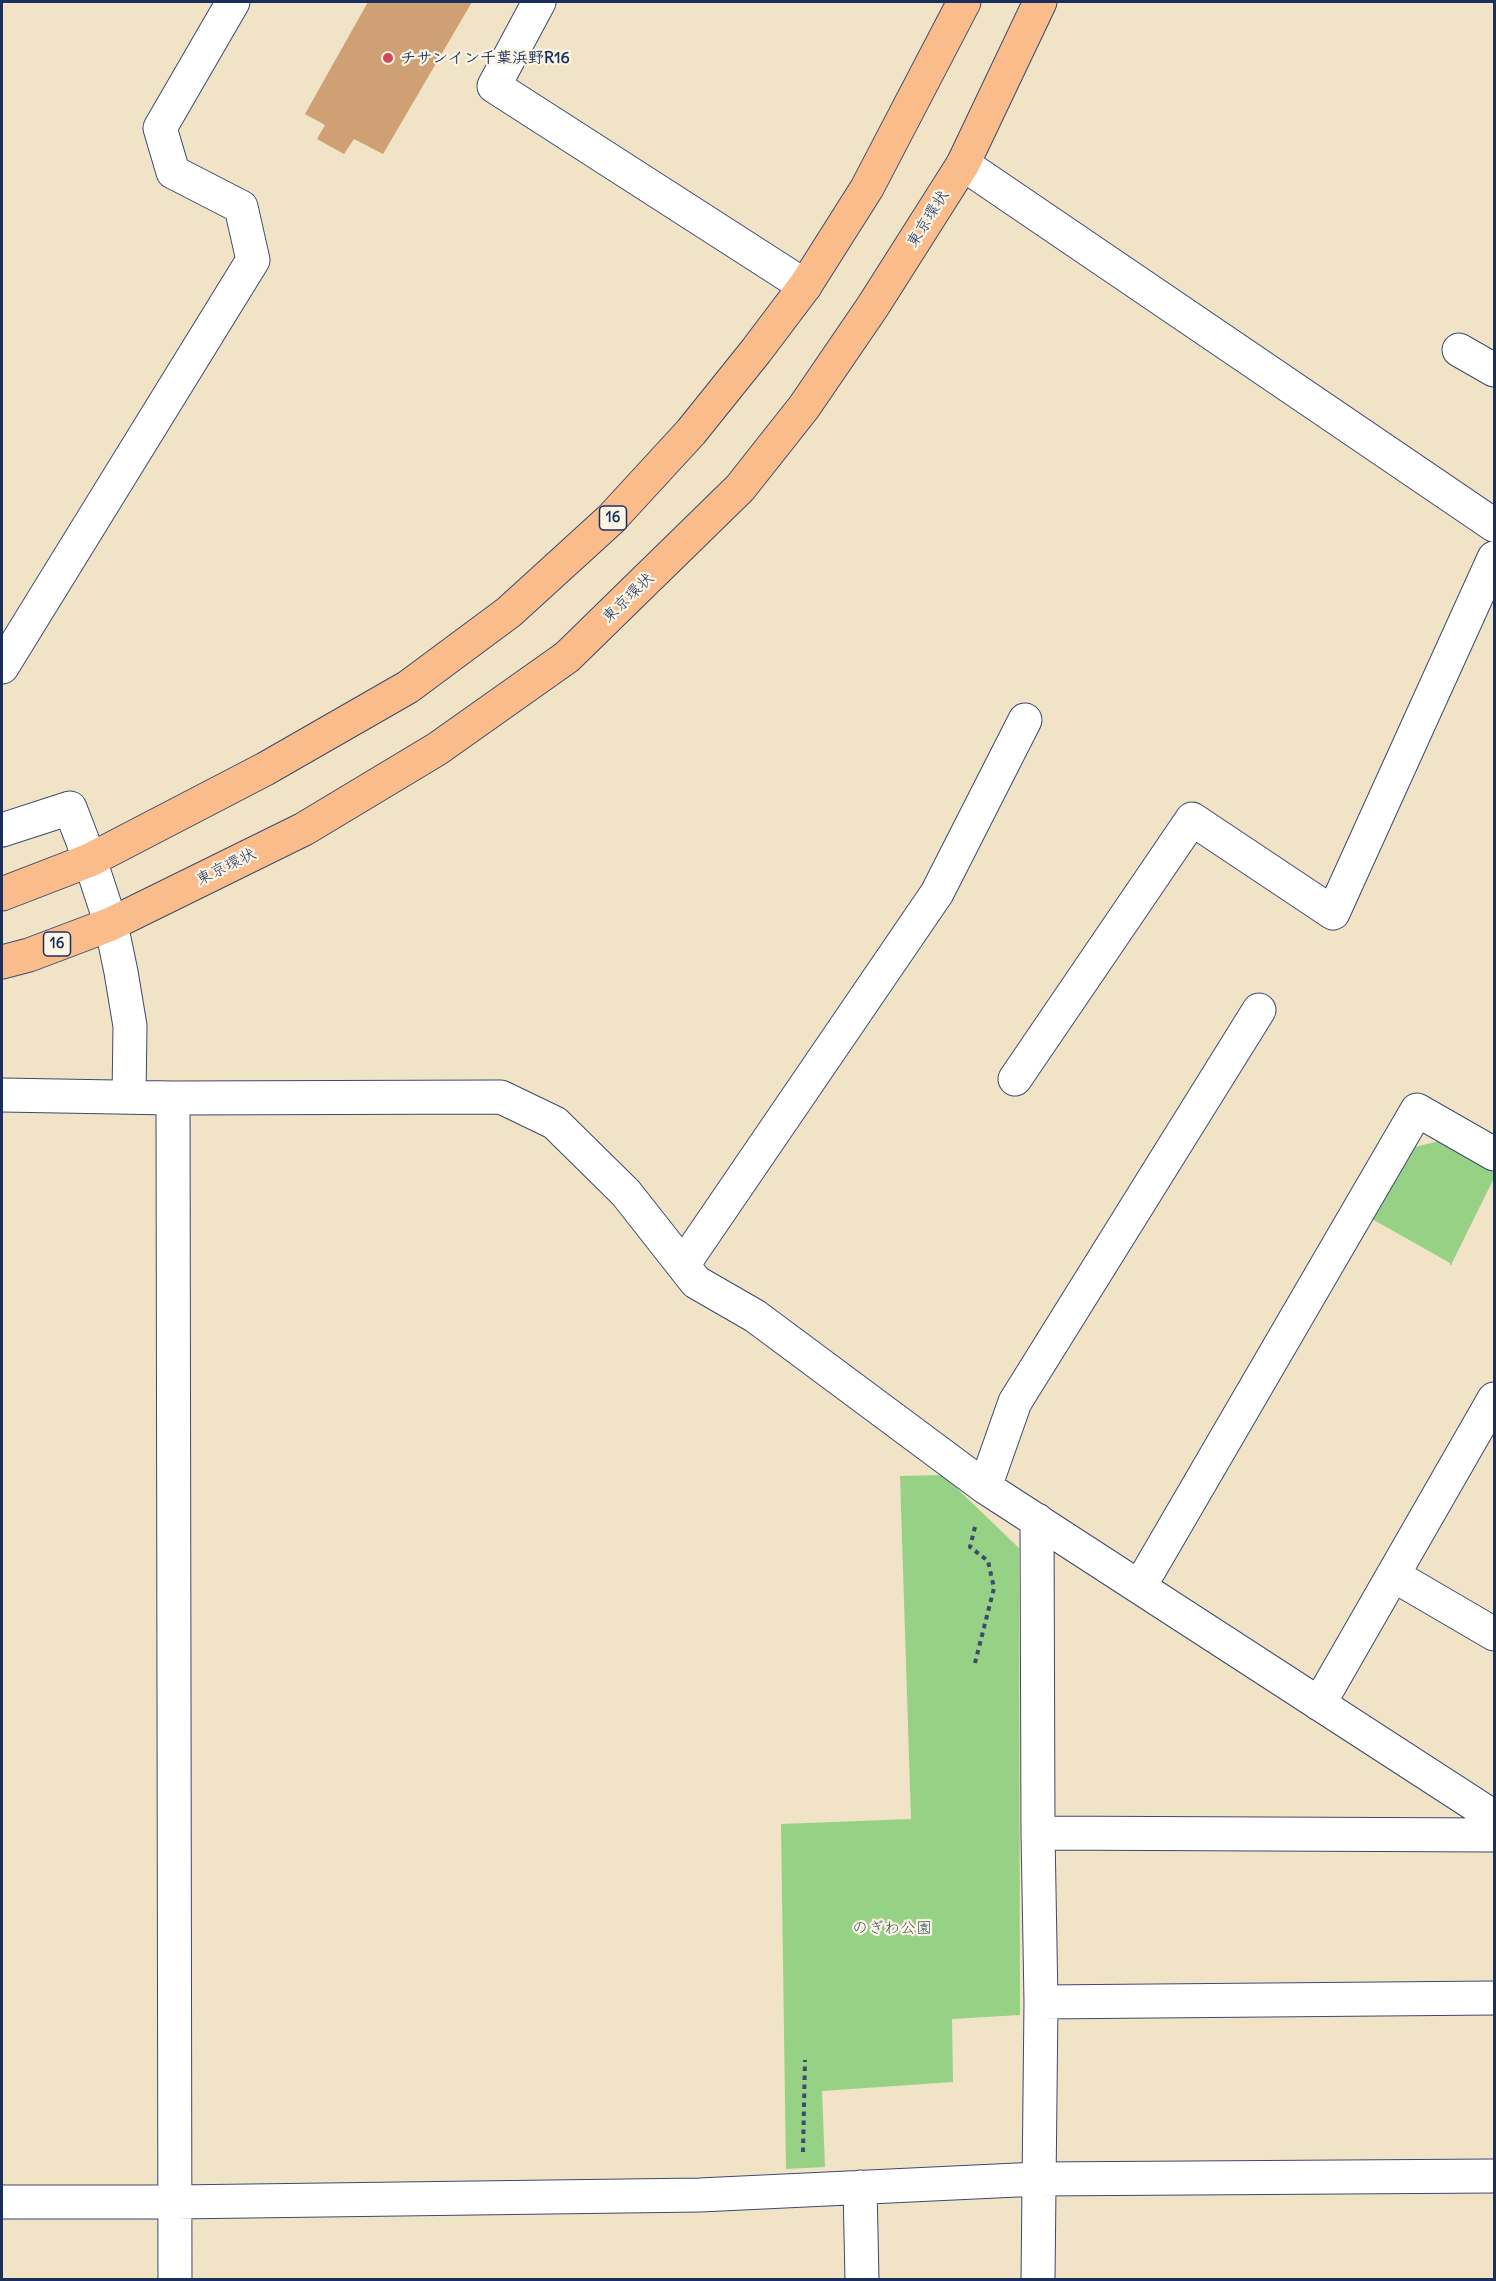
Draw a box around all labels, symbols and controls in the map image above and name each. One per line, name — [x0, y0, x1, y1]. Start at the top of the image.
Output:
place label: チサンイン千葉浜野R16 — [400, 48, 570, 68]
marker: チサンイン千葉浜野R16 — [381, 51, 395, 65]
street label: 東京環状 — [903, 187, 953, 251]
road number: 16 — [600, 506, 626, 530]
street label: 東京環状 — [598, 569, 658, 627]
street label: 東京環状 — [193, 844, 259, 890]
road number: 16 — [44, 932, 70, 956]
park label: のぎわ公園 — [852, 1918, 932, 1938]

